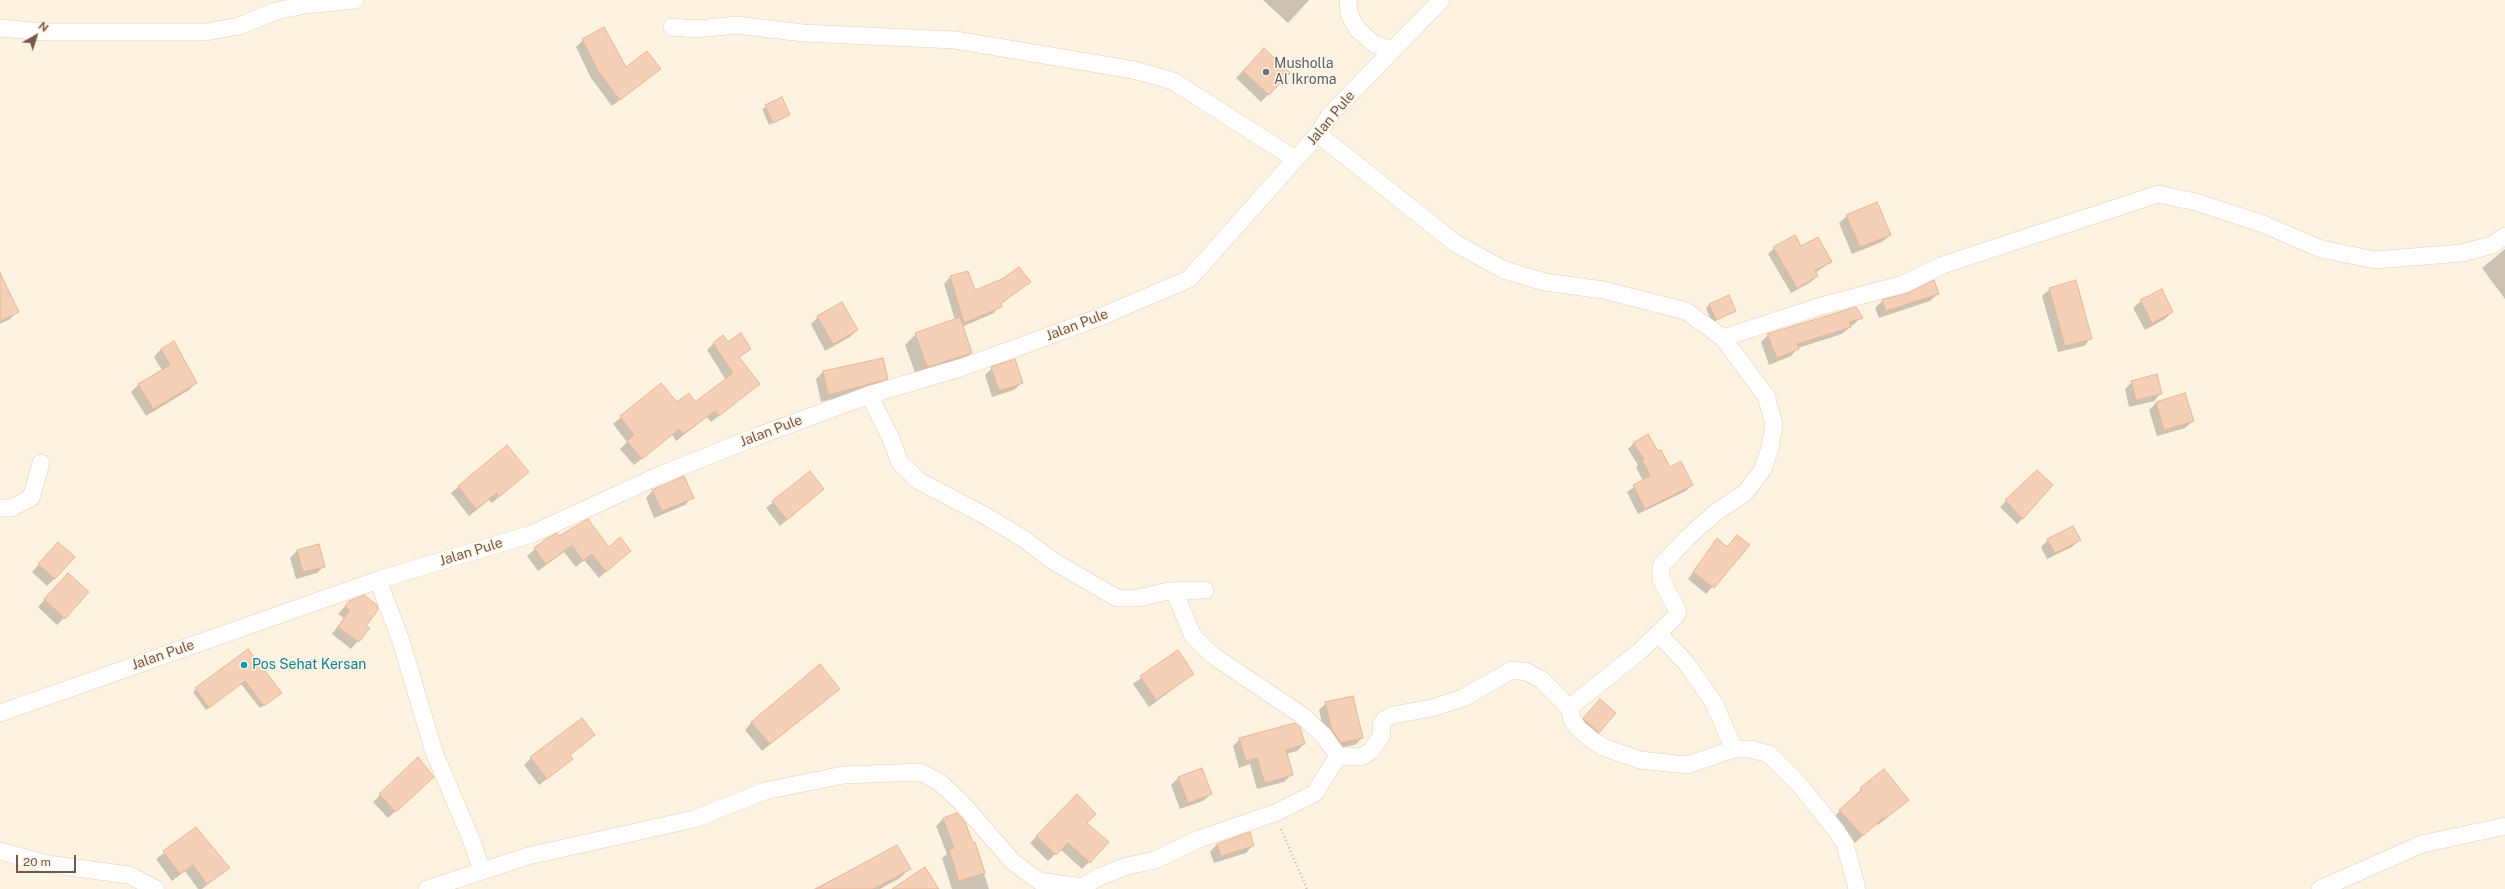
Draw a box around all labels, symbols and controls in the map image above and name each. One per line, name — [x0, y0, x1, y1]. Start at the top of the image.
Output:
north arrow — [16, 16, 56, 56]
text: N — [36, 19, 51, 34]
place label: Musholla Al Ikroma — [1274, 56, 1337, 88]
marker: Musholla Al Ikroma — [1261, 67, 1271, 77]
street label: Jalan Pule — [1304, 88, 1358, 148]
street label: Jalan Pule — [1043, 305, 1111, 345]
street label: Jalan Pule — [737, 411, 805, 451]
street label: Jalan Pule — [437, 534, 505, 570]
street label: Jalan Pule — [129, 636, 197, 674]
place label: Pos Sehat Kersan — [252, 657, 366, 673]
marker: Pos Sehat Kersan — [239, 660, 249, 670]
scale bar — [18, 847, 78, 873]
text: 20 m — [23, 855, 51, 869]

